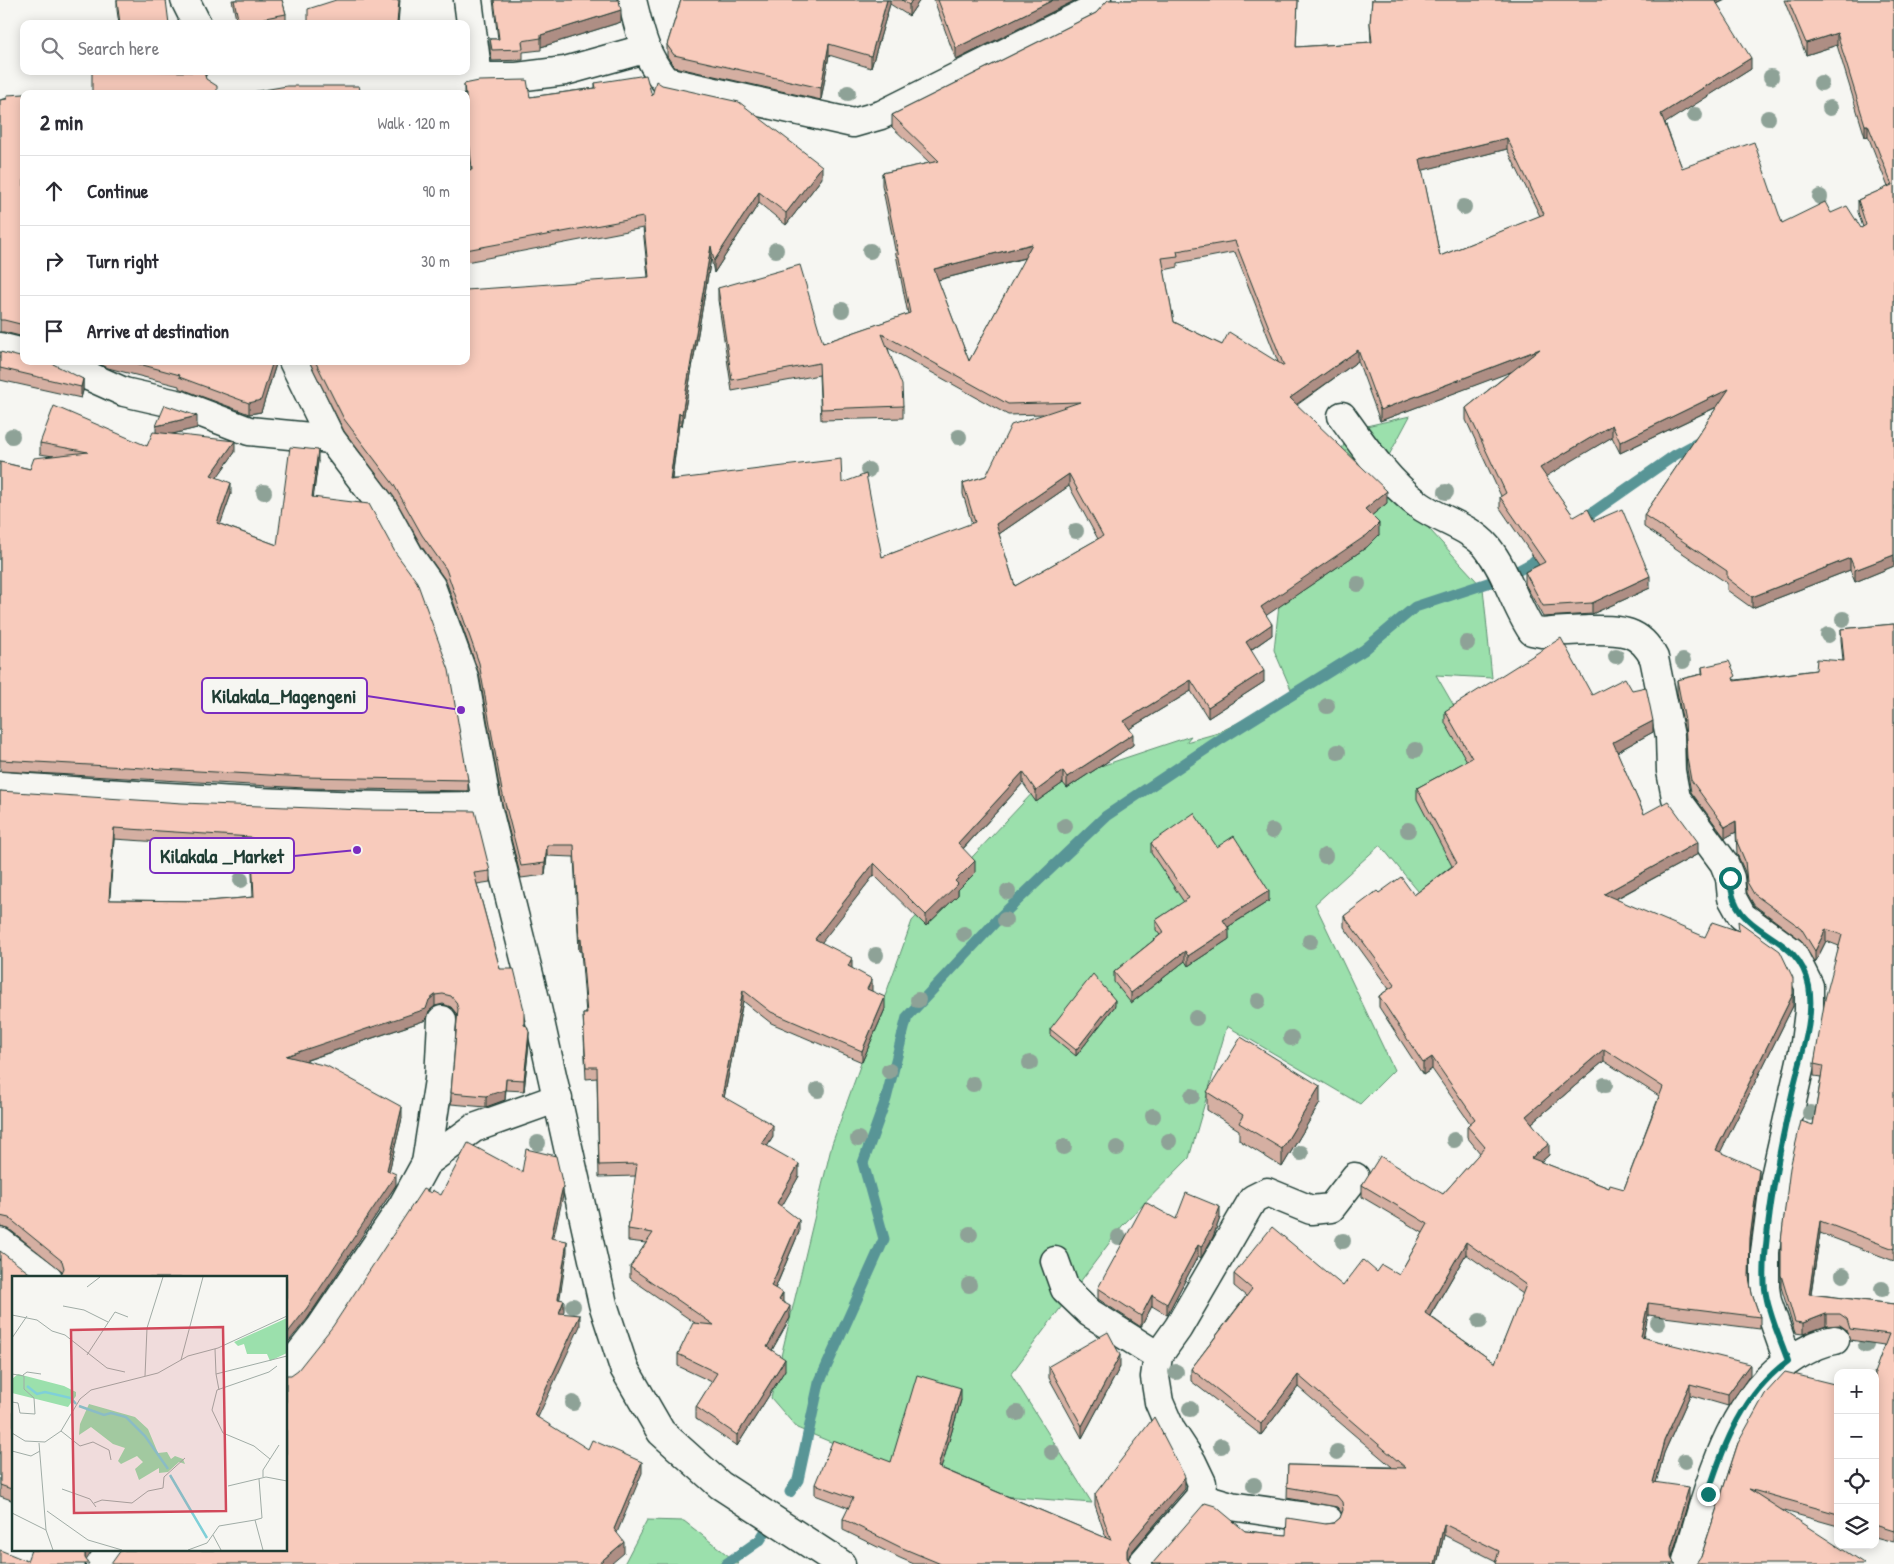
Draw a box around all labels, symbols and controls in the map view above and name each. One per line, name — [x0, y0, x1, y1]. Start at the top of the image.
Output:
search box — [20, 20, 470, 75]
icon: search — [38, 34, 66, 62]
text: Search here — [78, 35, 159, 61]
text: 2 min — [40, 108, 83, 137]
text: Walk · 120 m — [377, 112, 450, 134]
icon: ahead — [40, 177, 68, 205]
text: Continue — [87, 178, 148, 204]
text: 90 m — [422, 180, 450, 202]
icon: right — [40, 247, 68, 275]
text: Turn right — [87, 248, 158, 274]
text: 30 m — [421, 250, 450, 272]
icon: arrive — [40, 317, 68, 345]
text: Arrive at destination — [87, 318, 229, 344]
callout: Kilakala_Magengeni — [202, 678, 367, 713]
text: Kilakala_Magengeni — [212, 682, 356, 710]
callout: Kilakala _Market — [150, 838, 294, 873]
text: Kilakala _Market — [160, 842, 285, 869]
route start — [1719, 867, 1742, 890]
inset map — [12, 1276, 288, 1552]
map controls — [1834, 1369, 1879, 1549]
button: + — [1834, 1369, 1879, 1414]
button: − — [1834, 1414, 1879, 1459]
button: locate — [1834, 1459, 1879, 1504]
route end — [1697, 1483, 1720, 1506]
button: layers — [1834, 1504, 1879, 1549]

